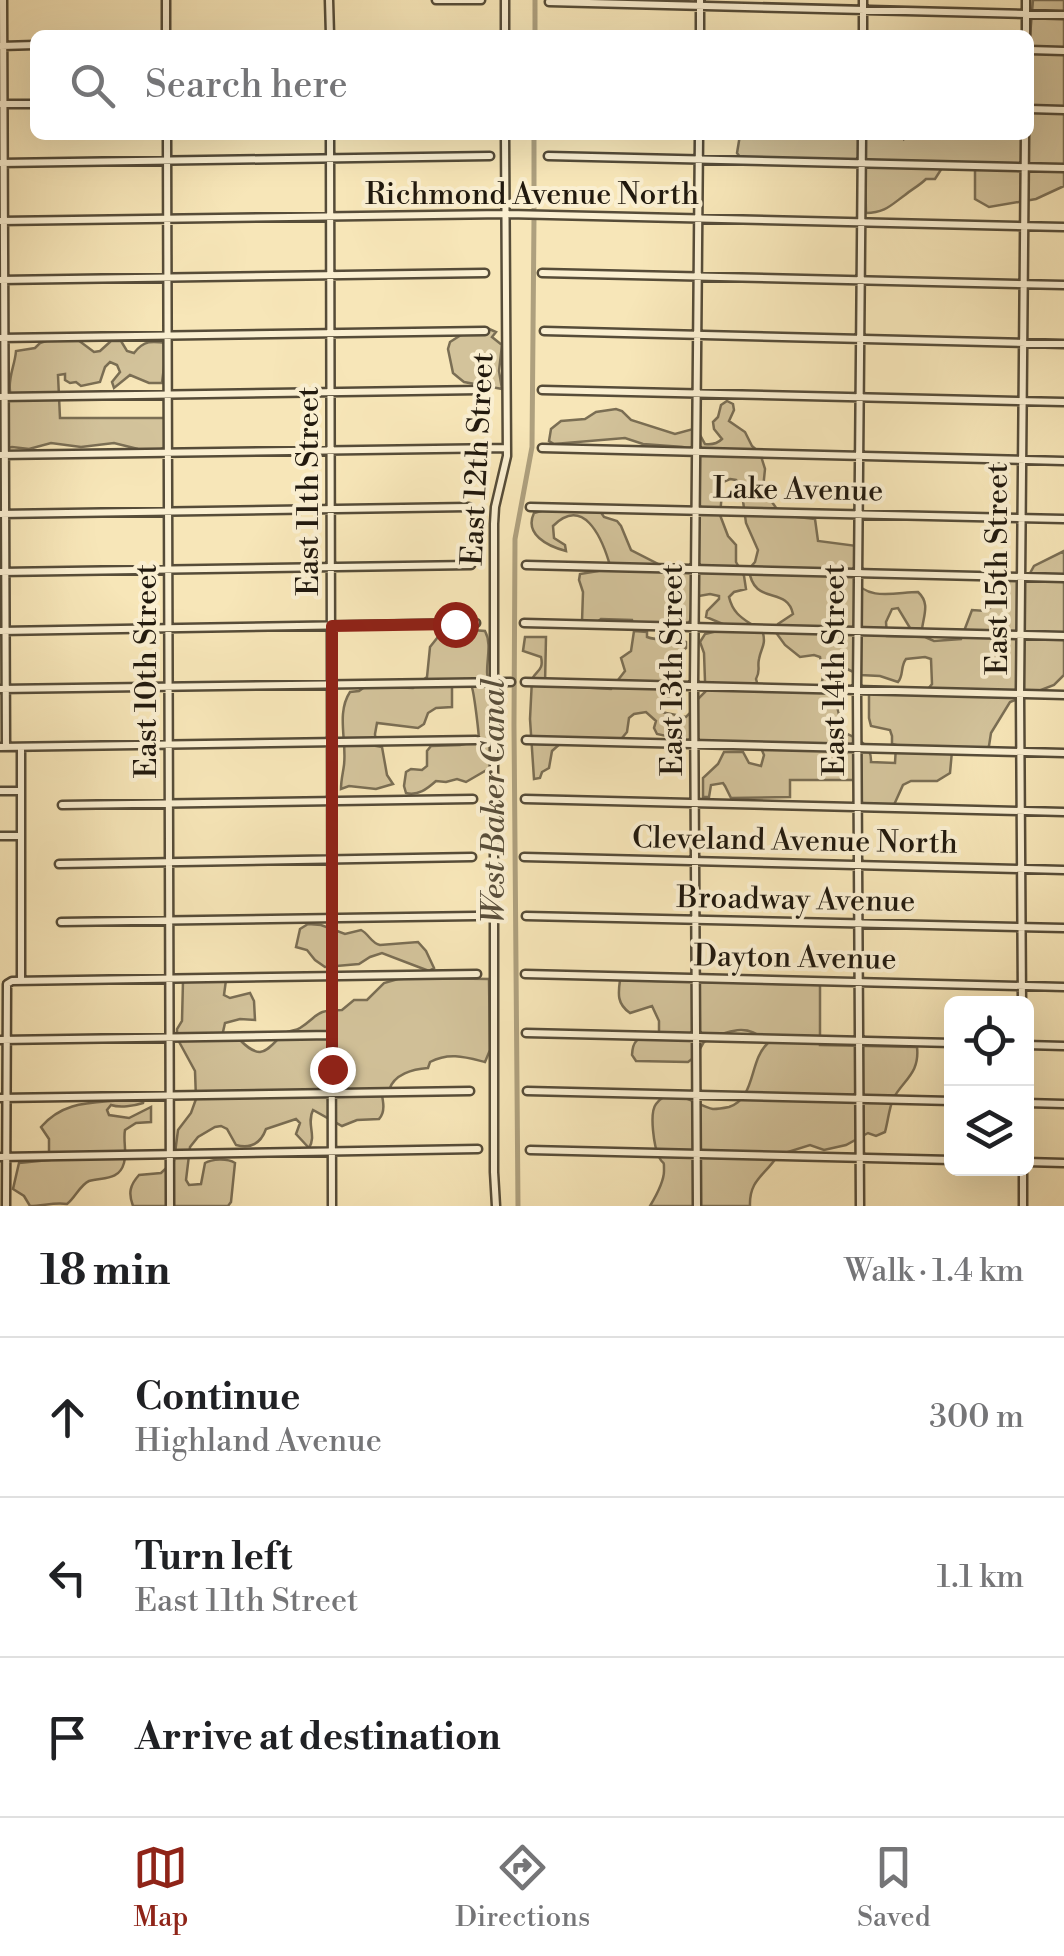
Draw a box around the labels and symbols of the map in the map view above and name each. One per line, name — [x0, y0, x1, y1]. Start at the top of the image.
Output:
street label: Richmond Avenue North — [365, 176, 699, 214]
street label: East 12th Street — [453, 351, 503, 566]
street label: East 11th Street — [290, 386, 328, 596]
street label: East 15th Street — [979, 463, 1017, 675]
street label: Lake Avenue — [712, 470, 884, 510]
street label: East 10th Street — [128, 563, 166, 778]
street label: East 13th Street — [654, 564, 692, 776]
street label: East 14th Street — [816, 564, 854, 776]
route start — [433, 602, 479, 648]
water label: West Baker Canal — [474, 678, 514, 924]
street label: Cleveland Avenue North — [632, 819, 958, 863]
street label: Broadway Avenue — [675, 879, 916, 921]
street label: Dayton Avenue — [693, 937, 897, 979]
route end — [310, 1047, 356, 1093]

